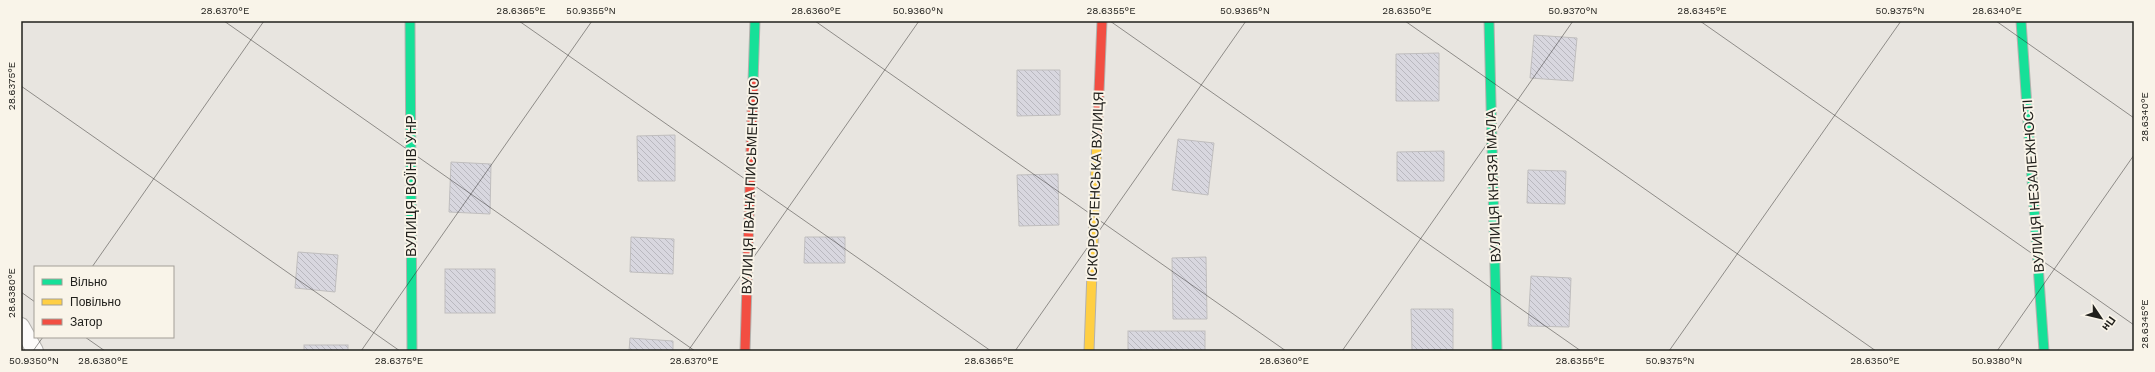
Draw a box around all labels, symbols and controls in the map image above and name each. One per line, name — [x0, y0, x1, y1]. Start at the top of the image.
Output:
text: 28.6370°E — [201, 5, 249, 16]
text: 28.6365°E — [496, 5, 546, 16]
text: 50.9355°N — [566, 5, 616, 16]
text: 28.6360°E — [791, 5, 841, 16]
text: 50.9360°N — [893, 5, 943, 16]
text: 28.6355°E — [1086, 5, 1136, 16]
text: 50.9365°N — [1220, 5, 1270, 16]
text: 28.6350°E — [1382, 5, 1432, 16]
text: 50.9370°N — [1548, 5, 1598, 16]
text: 28.6345°E — [1677, 5, 1727, 16]
text: 50.9375°N — [1875, 5, 1925, 16]
text: 28.6340°E — [1972, 5, 2022, 16]
text: 28.6375°E — [6, 62, 17, 110]
street label: ВУЛИЦЯ ІВАНА ПИСЬМЕННОГО — [738, 77, 762, 295]
street label: ІСКОРОСТЕНСЬКА ВУЛИЦЯ — [1084, 91, 1106, 281]
text: 28.6340°E — [2139, 92, 2150, 142]
street label: ВУЛИЦЯ НЕЗАЛЕЖНОСТІ — [2019, 99, 2047, 273]
street label: ВУЛИЦЯ КНЯЗЯ МАЛА — [1482, 109, 1504, 263]
street label: ВУЛИЦЯ ВОЇНІВ УНР — [403, 115, 419, 257]
legend — [34, 266, 174, 338]
text: 28.6380°E — [6, 268, 17, 318]
text: Вільно — [70, 275, 108, 289]
text: Повільно — [70, 295, 121, 309]
north arrow — [2081, 298, 2121, 338]
text: 28.6345°E — [2139, 299, 2150, 349]
text: Пн — [2099, 314, 2118, 333]
text: Затор — [70, 315, 103, 329]
text: 50.9350°N — [9, 355, 59, 366]
text: 28.6380°E — [78, 355, 128, 366]
text: 28.6375°E — [375, 355, 423, 366]
text: 28.6370°E — [670, 355, 718, 366]
text: 28.6365°E — [964, 355, 1014, 366]
text: 28.6360°E — [1259, 355, 1309, 366]
text: 28.6355°E — [1555, 355, 1605, 366]
text: 50.9375°N — [1645, 355, 1695, 366]
text: 28.6350°E — [1850, 355, 1900, 366]
text: 50.9380°N — [1972, 355, 2022, 366]

